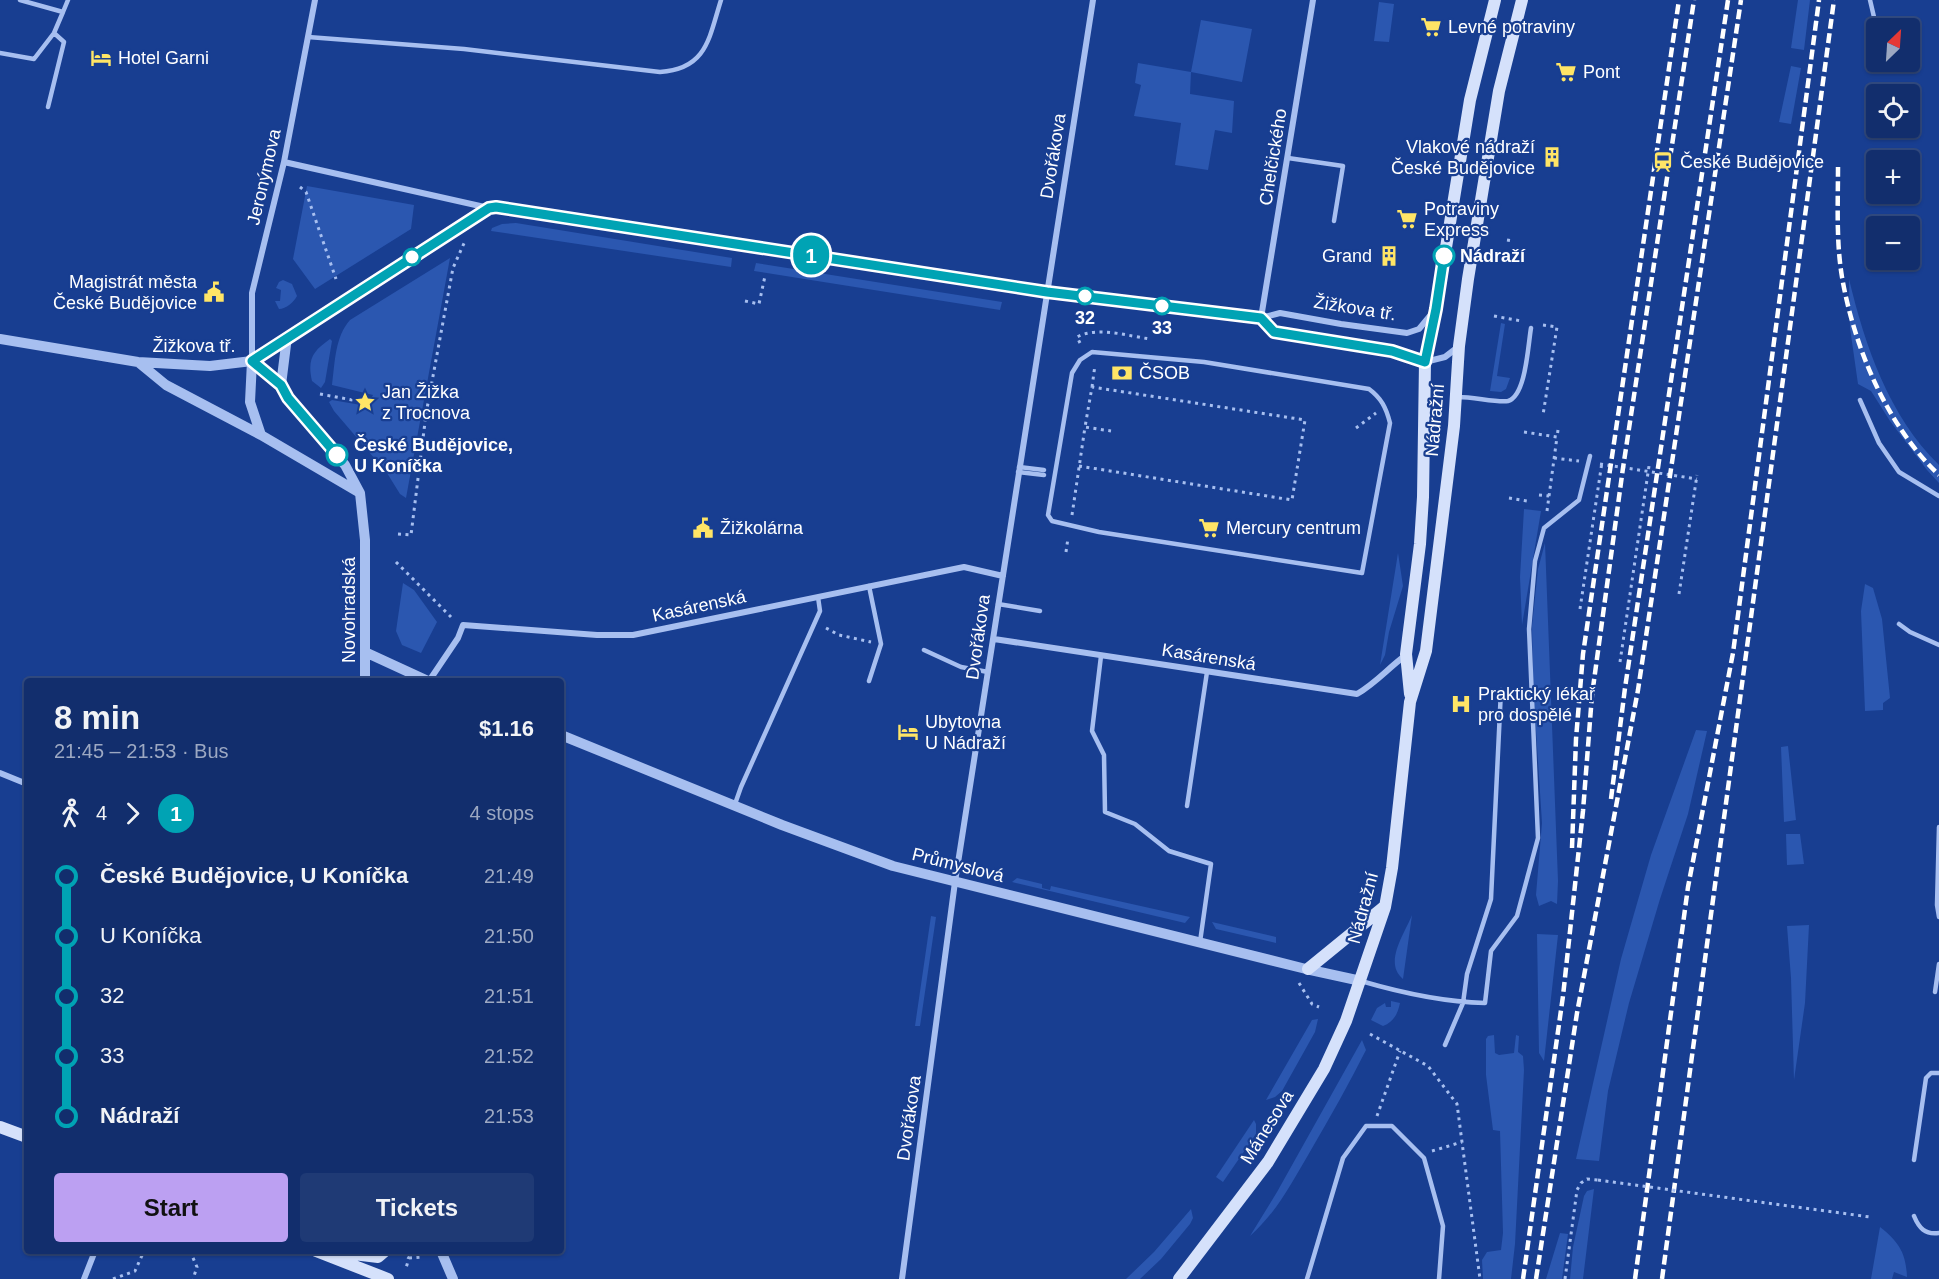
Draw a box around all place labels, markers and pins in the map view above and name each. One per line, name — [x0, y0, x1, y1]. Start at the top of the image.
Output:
supermarket icon: Levné potraviny — [1419, 15, 1443, 39]
place label: Levné potraviny — [1448, 17, 1575, 37]
hotel icon: Hotel Garni — [89, 46, 113, 70]
place label: Hotel Garni — [118, 48, 209, 68]
supermarket icon: Pont — [1554, 60, 1578, 84]
place label: Pont — [1583, 62, 1620, 82]
place label: Vlakové nádraží České Budějovice — [1391, 137, 1535, 178]
building icon: Vlakové nádraží České Budějovice — [1540, 145, 1564, 169]
station icon: České Budějovice — [1651, 150, 1675, 174]
place label: České Budějovice — [1680, 151, 1824, 172]
place label: Potraviny Express — [1424, 199, 1499, 240]
supermarket icon: Potraviny Express — [1395, 207, 1419, 231]
building icon: Grand — [1377, 244, 1401, 268]
marker: Nádraží — [1433, 245, 1455, 267]
place label: Grand — [1322, 246, 1372, 266]
place label: Nádraží — [1460, 246, 1526, 266]
unlabelled marker — [403, 248, 421, 266]
place label: Magistrát města České Budějovice — [53, 272, 198, 313]
public building icon: Magistrát města České Budějovice — [202, 280, 226, 304]
marker: 32 — [1076, 287, 1094, 305]
marker: 33 — [1153, 297, 1171, 315]
place label: 32 — [1075, 308, 1095, 328]
place label: 33 — [1152, 318, 1172, 338]
bank icon: ČSOB — [1110, 361, 1134, 385]
place label: ČSOB — [1139, 362, 1190, 383]
place label: Jan Žižka z Trocnova — [382, 382, 471, 423]
place icon: Jan Žižka z Trocnova — [353, 390, 377, 414]
place label: České Budějovice, U Koníčka — [354, 434, 513, 476]
marker: České Budějovice, U Koníčka — [326, 444, 348, 466]
public building icon: Žižkolárna — [691, 516, 715, 540]
supermarket icon: Mercury centrum — [1197, 516, 1221, 540]
place label: Žižkolárna — [720, 518, 804, 538]
place label: Mercury centrum — [1226, 518, 1361, 538]
place label: Praktický lékař pro dospělé — [1478, 684, 1596, 725]
hospital icon: Praktický lékař pro dospělé — [1449, 692, 1473, 716]
place label: Ubytovna U Nádraží — [925, 712, 1006, 753]
hotel icon: Ubytovna U Nádraží — [896, 720, 920, 744]

